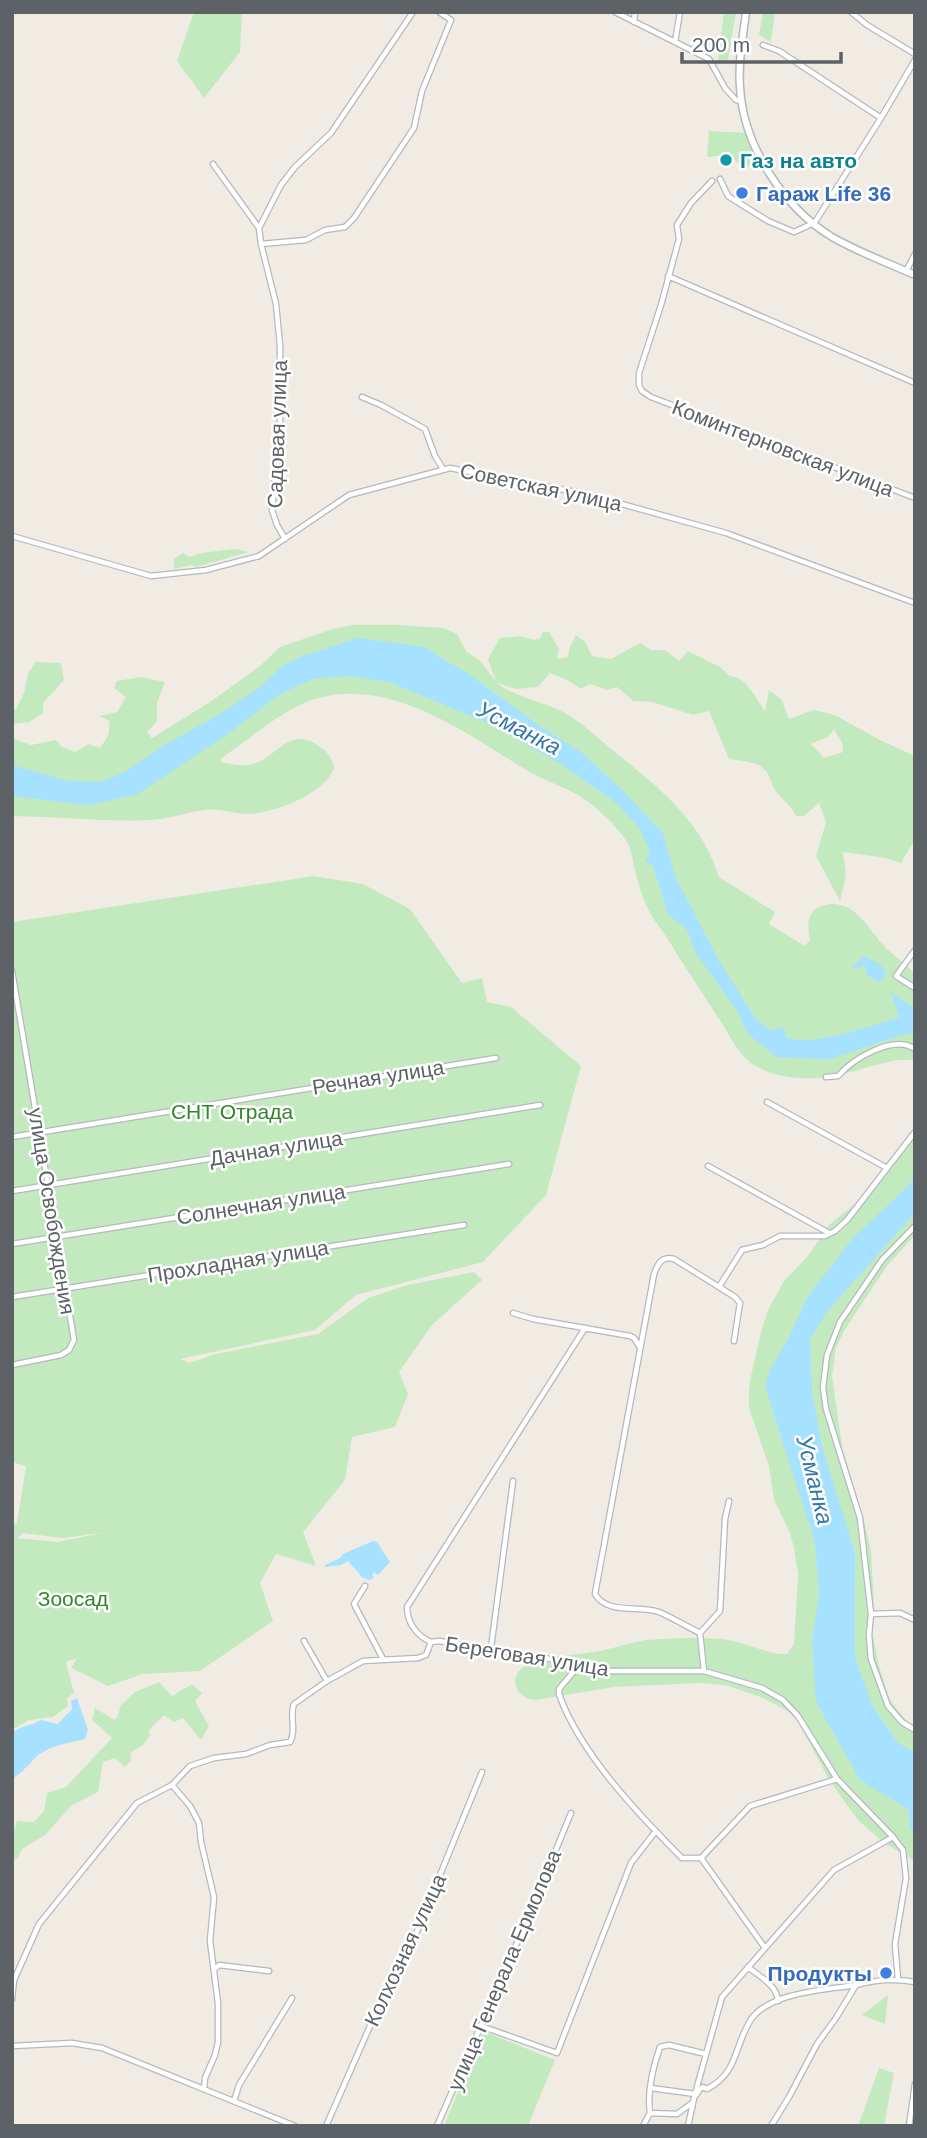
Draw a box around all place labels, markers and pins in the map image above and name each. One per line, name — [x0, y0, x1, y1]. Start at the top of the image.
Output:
place label: Газ на авто — [740, 149, 857, 172]
marker: Газ на авто — [718, 152, 734, 168]
place label: Гараж Life 36 — [756, 182, 891, 205]
marker: Гараж Life 36 — [734, 185, 750, 201]
place label: Продукты — [768, 1962, 872, 1985]
marker: Продукты — [878, 1965, 894, 1981]

